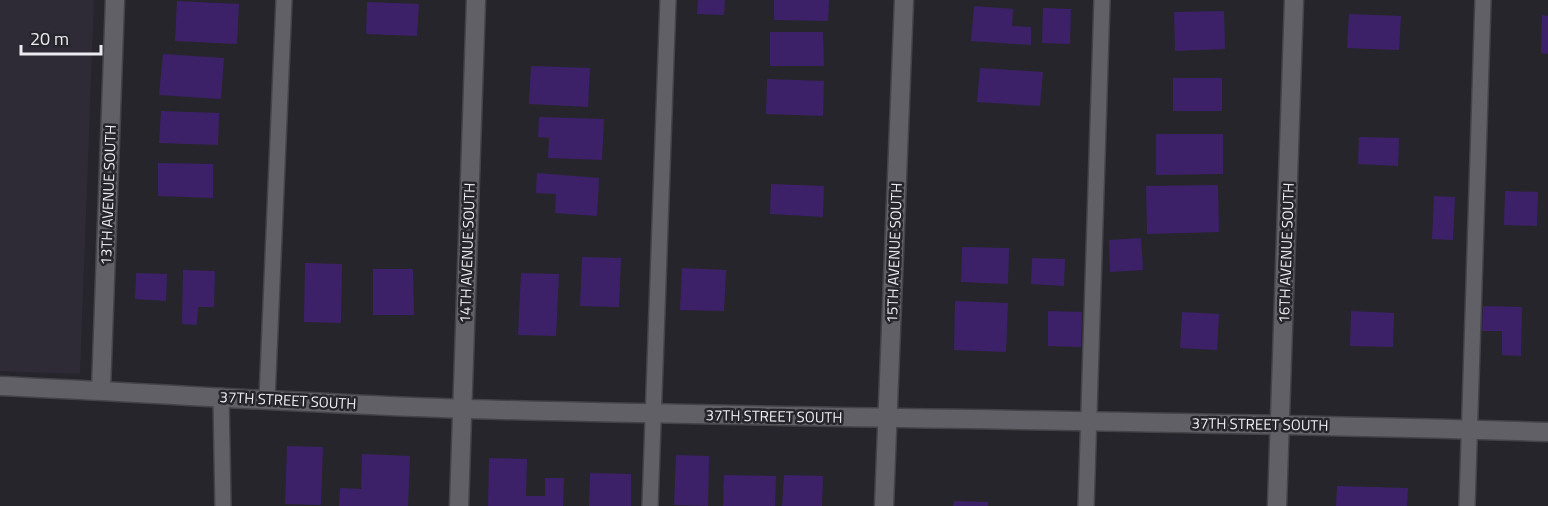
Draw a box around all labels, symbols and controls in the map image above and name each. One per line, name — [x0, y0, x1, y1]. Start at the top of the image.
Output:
scale bar — [21, 18, 100, 56]
text: 20 m — [30, 25, 69, 52]
street label: 13TH AVENUE SOUTH — [94, 124, 122, 266]
street label: 14TH AVENUE SOUTH — [453, 182, 481, 324]
street label: 15TH AVENUE SOUTH — [880, 182, 908, 324]
street label: 16TH AVENUE SOUTH — [1272, 182, 1300, 324]
street label: 37TH STREET SOUTH — [219, 385, 357, 415]
street label: 37TH STREET SOUTH — [705, 403, 843, 429]
street label: 37TH STREET SOUTH — [1191, 411, 1329, 437]

